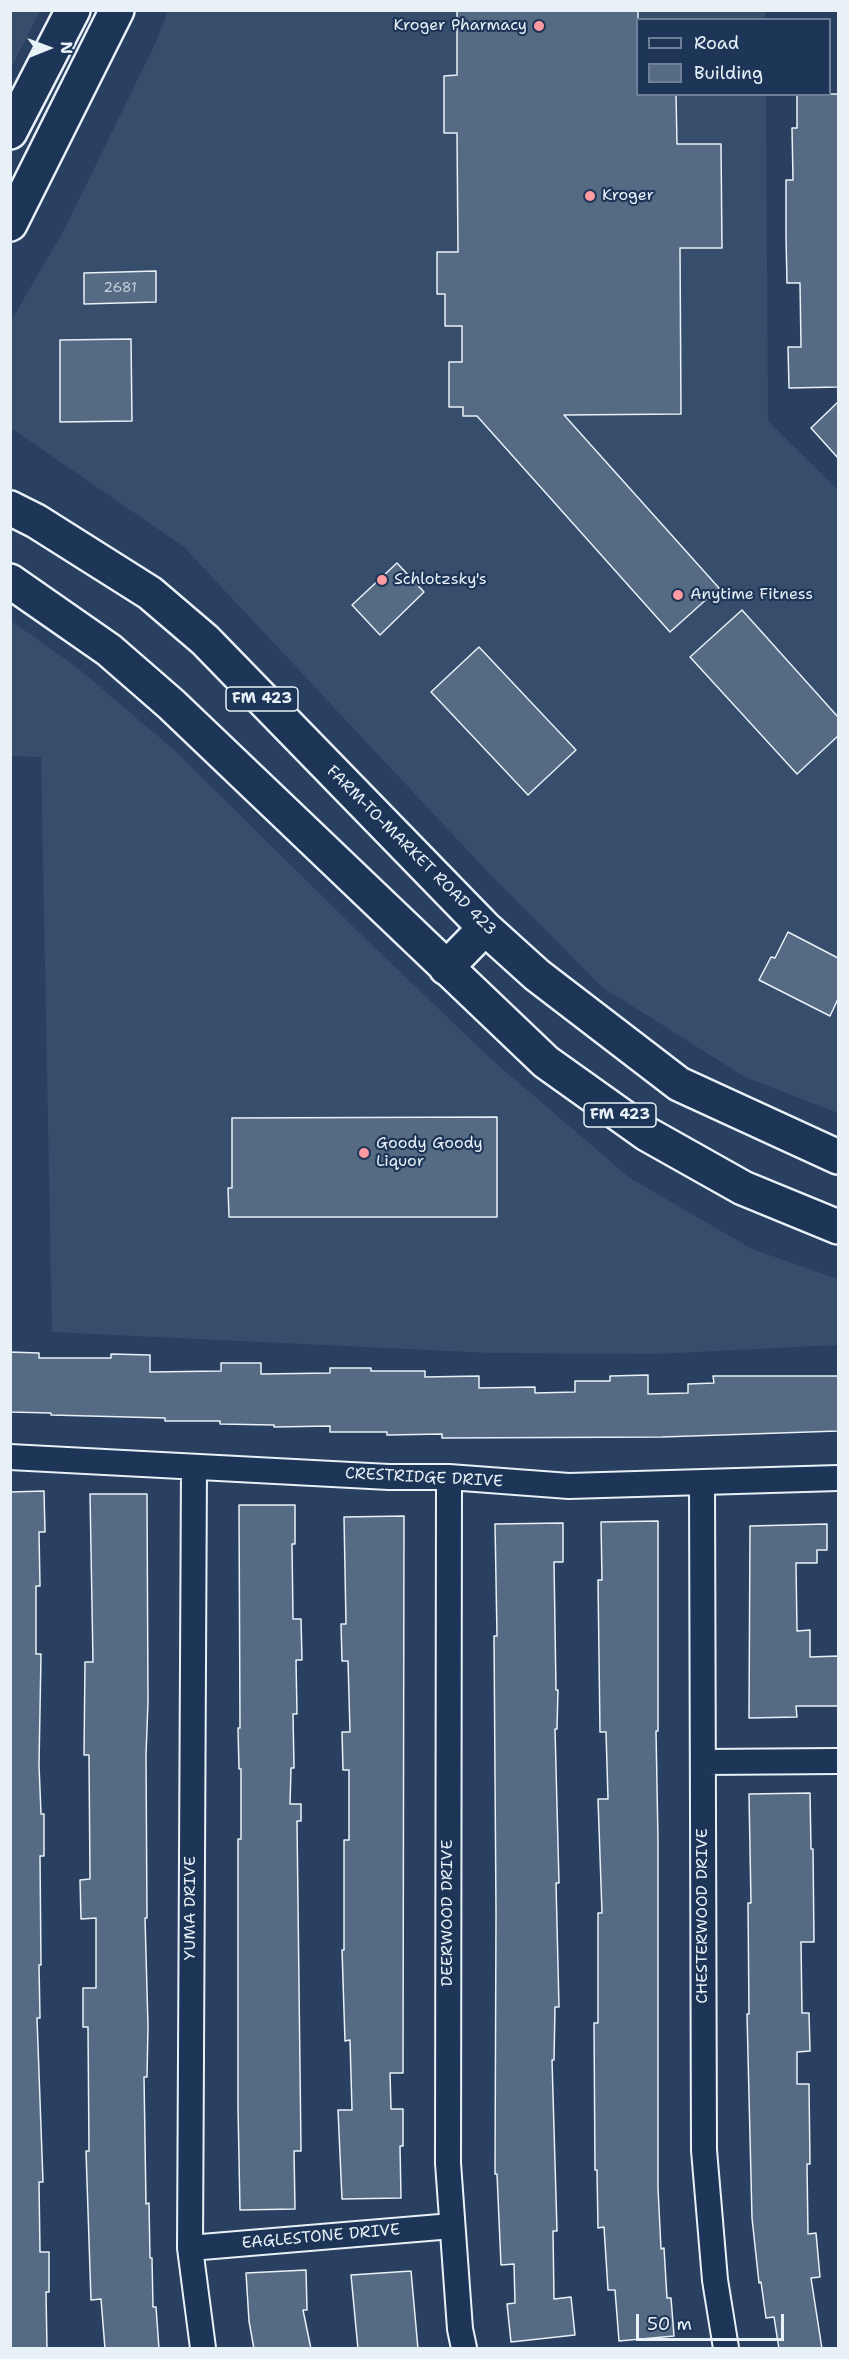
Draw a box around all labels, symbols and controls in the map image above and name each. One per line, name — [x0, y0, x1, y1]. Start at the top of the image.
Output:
place label: Kroger Pharmacy — [393, 16, 527, 36]
north arrow — [18, 18, 78, 78]
legend — [636, 18, 831, 96]
marker: Kroger Pharmacy — [532, 19, 546, 33]
text: Road — [694, 31, 739, 55]
text: N — [56, 41, 77, 54]
text: Building — [694, 61, 763, 85]
place label: Kroger — [602, 186, 654, 206]
marker: Kroger — [583, 189, 597, 203]
house number: 2681 — [103, 280, 137, 296]
place label: Schlotzsky's — [394, 570, 487, 590]
marker: Schlotzsky's — [375, 573, 389, 587]
place label: Anytime Fitness — [690, 585, 813, 605]
marker: Anytime Fitness — [671, 588, 685, 602]
road number: FM 423 — [226, 687, 298, 711]
street label: FARM-TO-MARKET ROAD 423 — [322, 762, 500, 940]
road number: FM 423 — [584, 1103, 656, 1127]
place label: Goody Goody Liquor — [376, 1134, 483, 1172]
marker: Goody Goody Liquor — [357, 1146, 371, 1160]
street label: CRESTRIDGE DRIVE — [344, 1464, 504, 1492]
street label: CHESTERWOOD DRIVE — [693, 1828, 713, 2004]
street label: DEERWOOD DRIVE — [438, 1840, 458, 1986]
street label: YUMA DRIVE — [181, 1856, 201, 1960]
street label: EAGLESTONE DRIVE — [241, 2221, 401, 2253]
scale bar — [639, 2302, 788, 2340]
text: 50 m — [647, 2312, 692, 2336]

